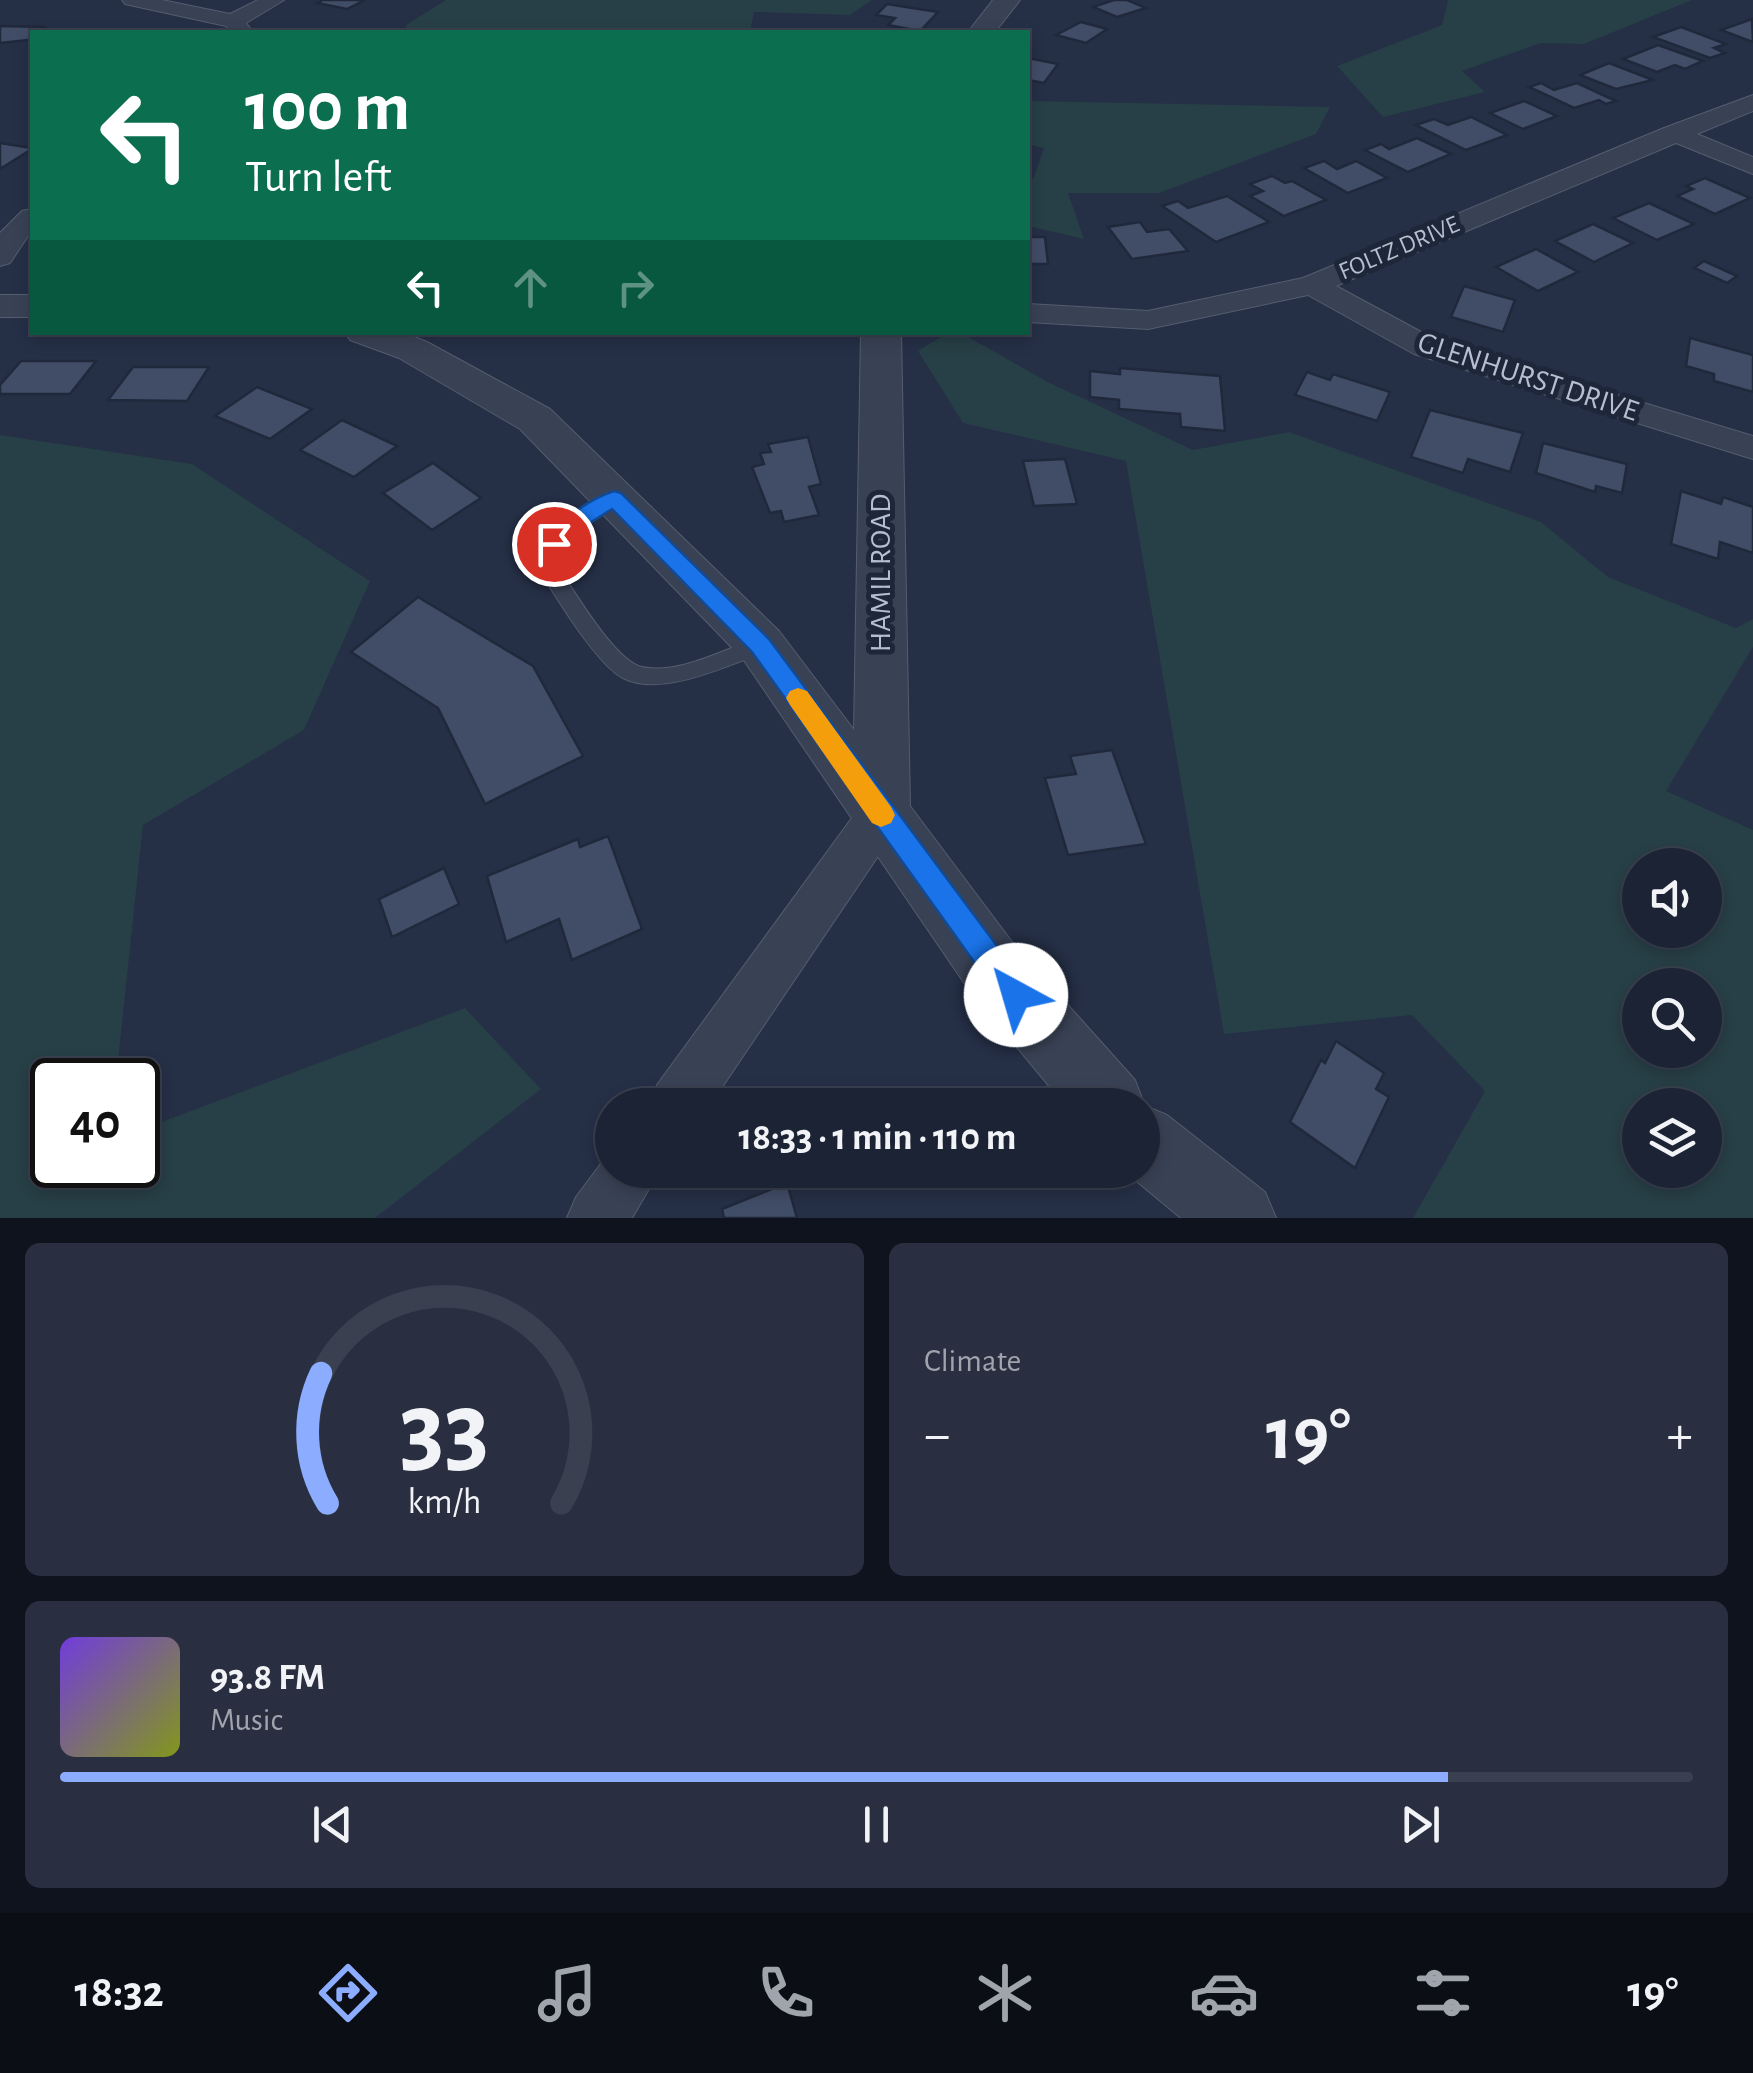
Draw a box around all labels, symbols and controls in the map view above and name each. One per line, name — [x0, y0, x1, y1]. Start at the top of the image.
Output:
icon: left — [80, 70, 210, 200]
text: 100 m — [245, 73, 410, 143]
text: Turn left — [245, 155, 392, 200]
street label: FOLTZ DRIVE — [1335, 212, 1463, 284]
icon: left — [398, 260, 453, 315]
icon: ahead — [503, 260, 558, 315]
icon: right — [608, 260, 663, 315]
street label: GLENHURST DRIVE — [1414, 327, 1642, 427]
street label: HAMIL ROAD — [866, 494, 896, 652]
pin — [512, 502, 597, 587]
icon: arrive — [527, 517, 582, 572]
map controls — [1622, 848, 1722, 1188]
button: sound — [1622, 848, 1722, 948]
position arrow — [964, 943, 1068, 1047]
button: search — [1622, 968, 1722, 1068]
speed limit sign: 40 — [30, 1058, 160, 1188]
button: layers — [1622, 1088, 1722, 1188]
text: 18:33 · 1 min · 110 m — [739, 1119, 1016, 1157]
text: Climate — [924, 1345, 1021, 1377]
text: 33 — [400, 1378, 489, 1482]
text: 19° — [1266, 1398, 1351, 1473]
text: − — [924, 1408, 950, 1463]
text: + — [1667, 1408, 1693, 1463]
text: km/h — [408, 1484, 481, 1520]
text: 93.8 FM — [210, 1659, 325, 1697]
text: Music — [210, 1704, 283, 1736]
icon: previous — [305, 1797, 360, 1852]
icon: pause — [849, 1797, 904, 1852]
icon: next — [1393, 1797, 1448, 1852]
icon: directions — [313, 1958, 383, 2028]
icon: music — [532, 1958, 602, 2028]
icon: phone — [751, 1958, 821, 2028]
icon: climate — [970, 1958, 1040, 2028]
icon: car — [1189, 1958, 1259, 2028]
icon: filters — [1408, 1958, 1478, 2028]
text: 18:32 — [75, 1970, 164, 2015]
text: 19° — [1627, 1970, 1678, 2015]

